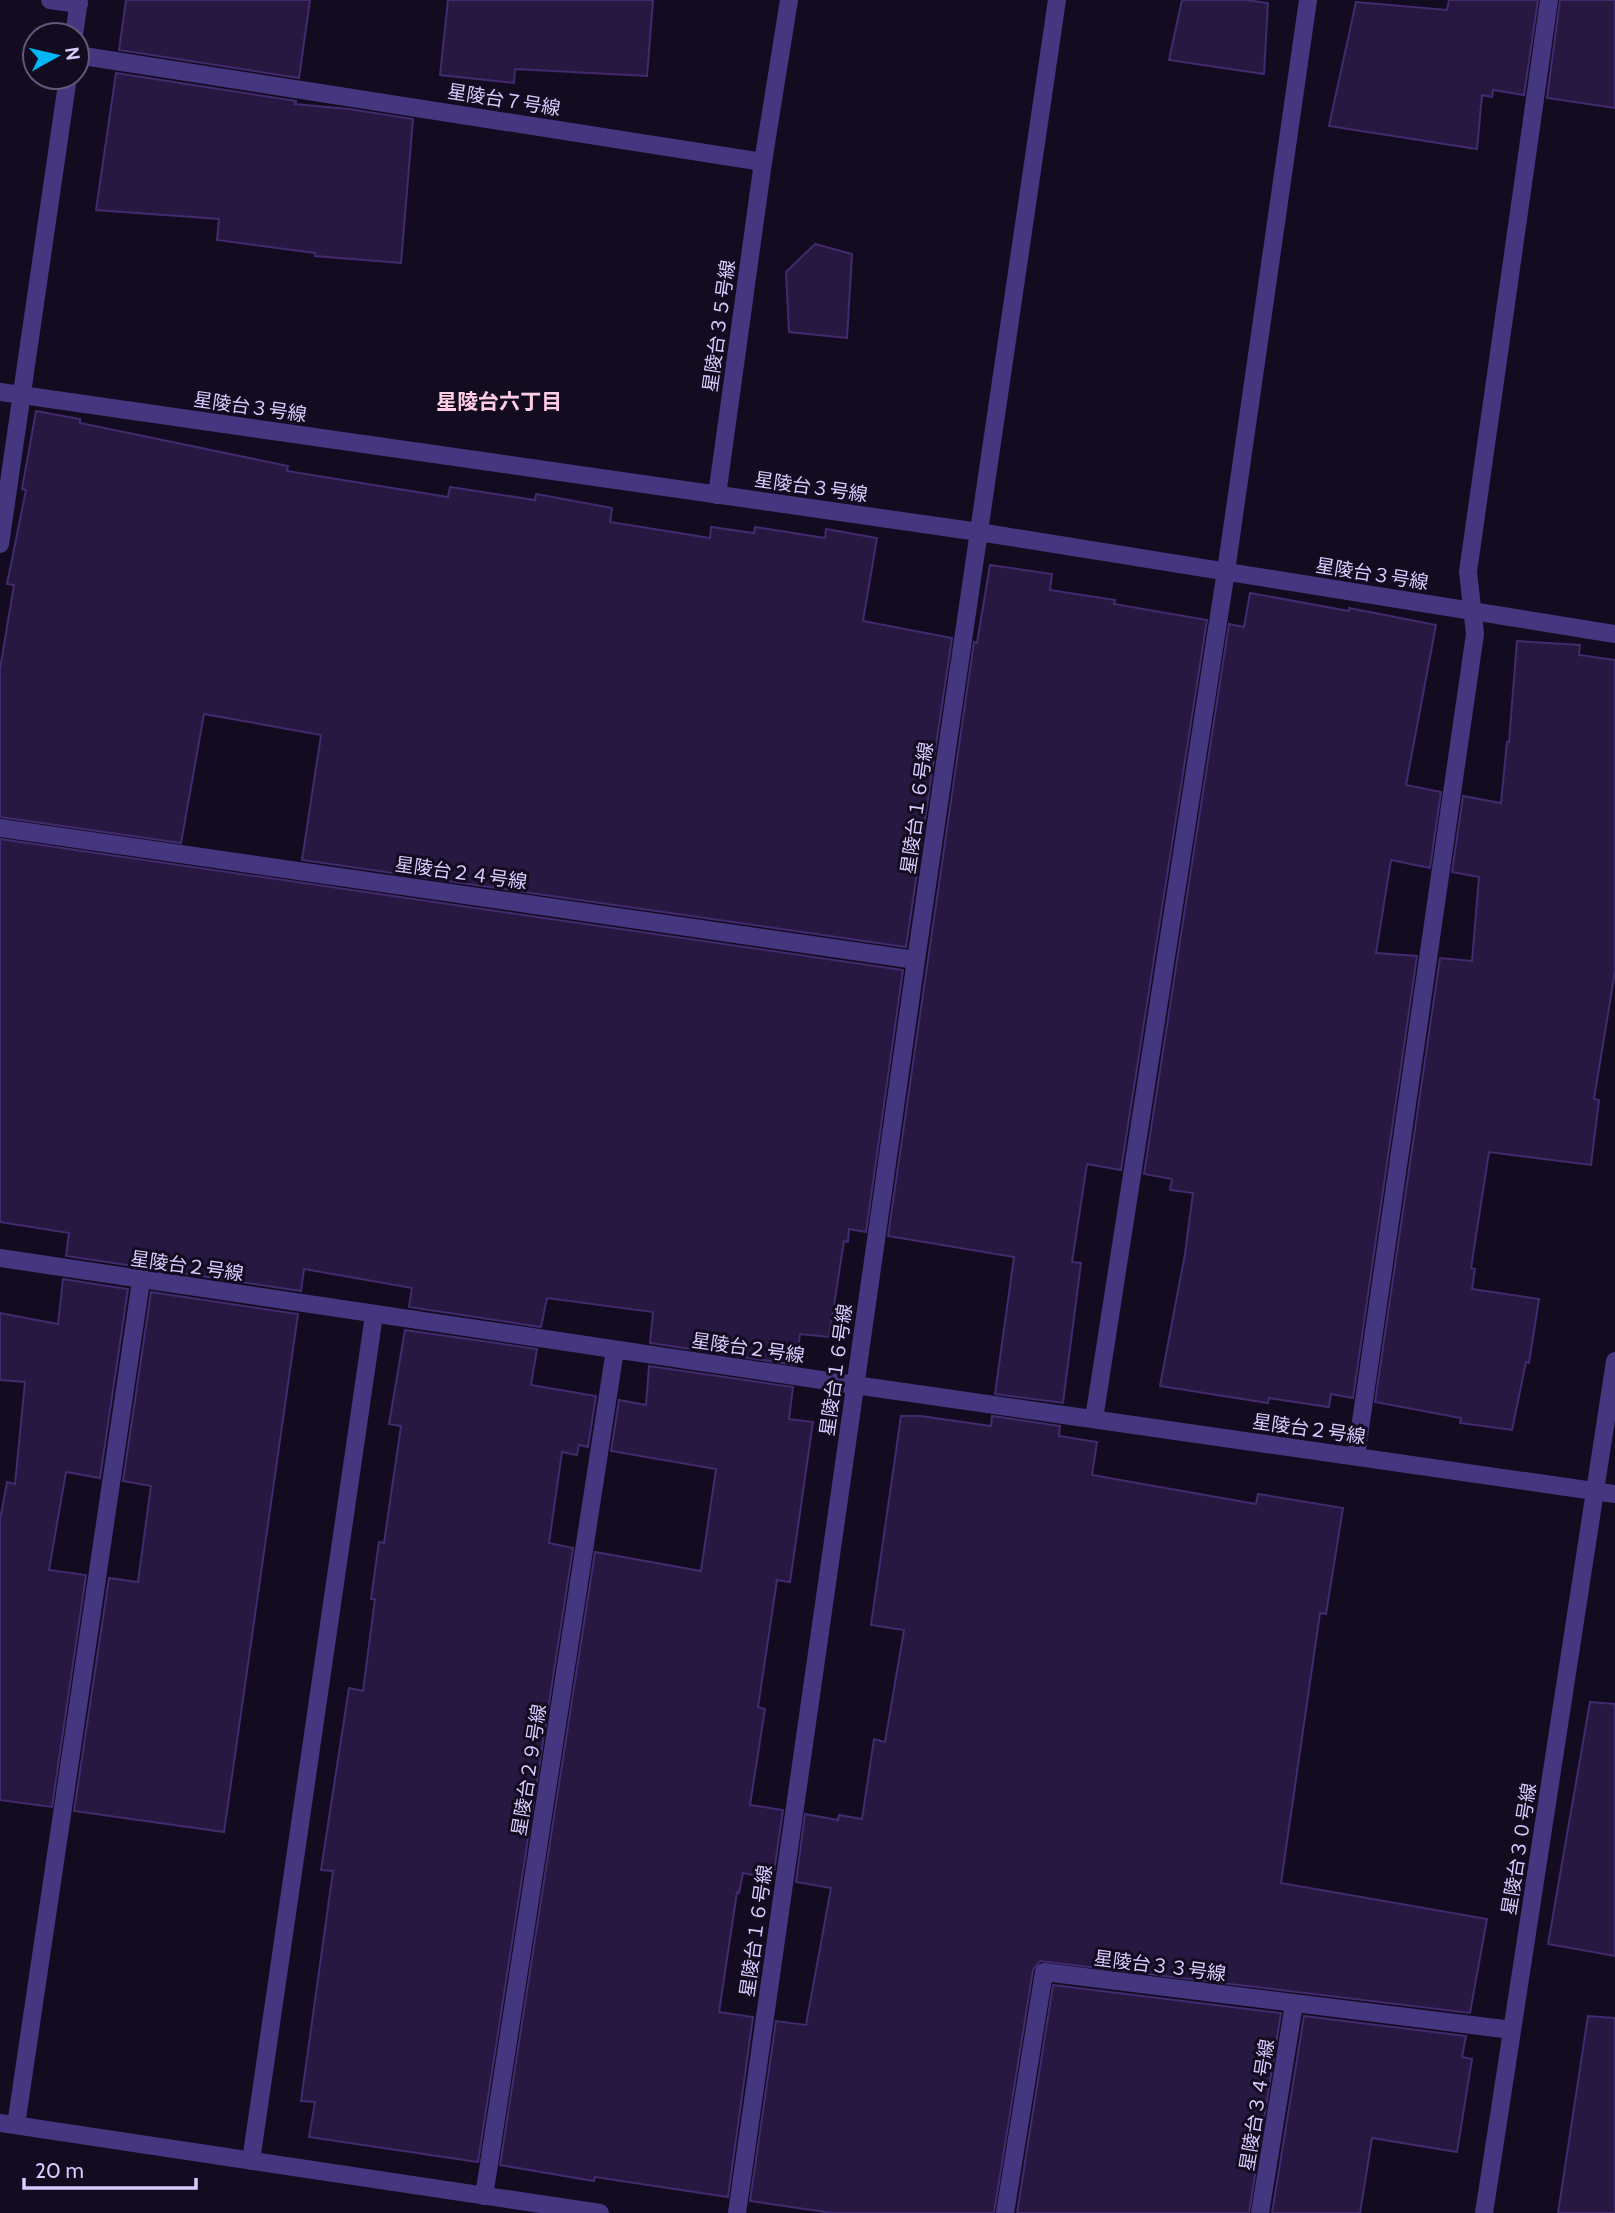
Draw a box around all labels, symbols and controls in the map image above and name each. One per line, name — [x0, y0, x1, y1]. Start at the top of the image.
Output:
north arrow — [21, 21, 91, 91]
text: N — [60, 45, 85, 62]
street label: 星陵台７号線 — [446, 80, 562, 120]
street label: 星陵台３５号線 — [698, 259, 740, 393]
street label: 星陵台３号線 — [192, 388, 308, 426]
district label: 星陵台六丁目 — [436, 389, 562, 414]
street label: 星陵台３号線 — [753, 468, 869, 506]
street label: 星陵台３号線 — [1314, 554, 1430, 594]
street label: 星陵台１６号線 — [896, 741, 938, 875]
street label: 星陵台２４号線 — [394, 852, 528, 894]
street label: 星陵台２号線 — [129, 1247, 245, 1285]
street label: 星陵台１６号線 — [815, 1303, 857, 1437]
street label: 星陵台２号線 — [690, 1329, 806, 1367]
street label: 星陵台２号線 — [1251, 1410, 1367, 1448]
street label: 星陵台２９号線 — [507, 1703, 551, 1837]
street label: 星陵台３０号線 — [1497, 1782, 1541, 1916]
street label: 星陵台１６号線 — [735, 1864, 777, 1998]
street label: 星陵台３３号線 — [1093, 1946, 1227, 1986]
street label: 星陵台３４号線 — [1235, 2038, 1279, 2172]
scale bar — [24, 2146, 196, 2190]
text: 20 m — [35, 2158, 84, 2183]

